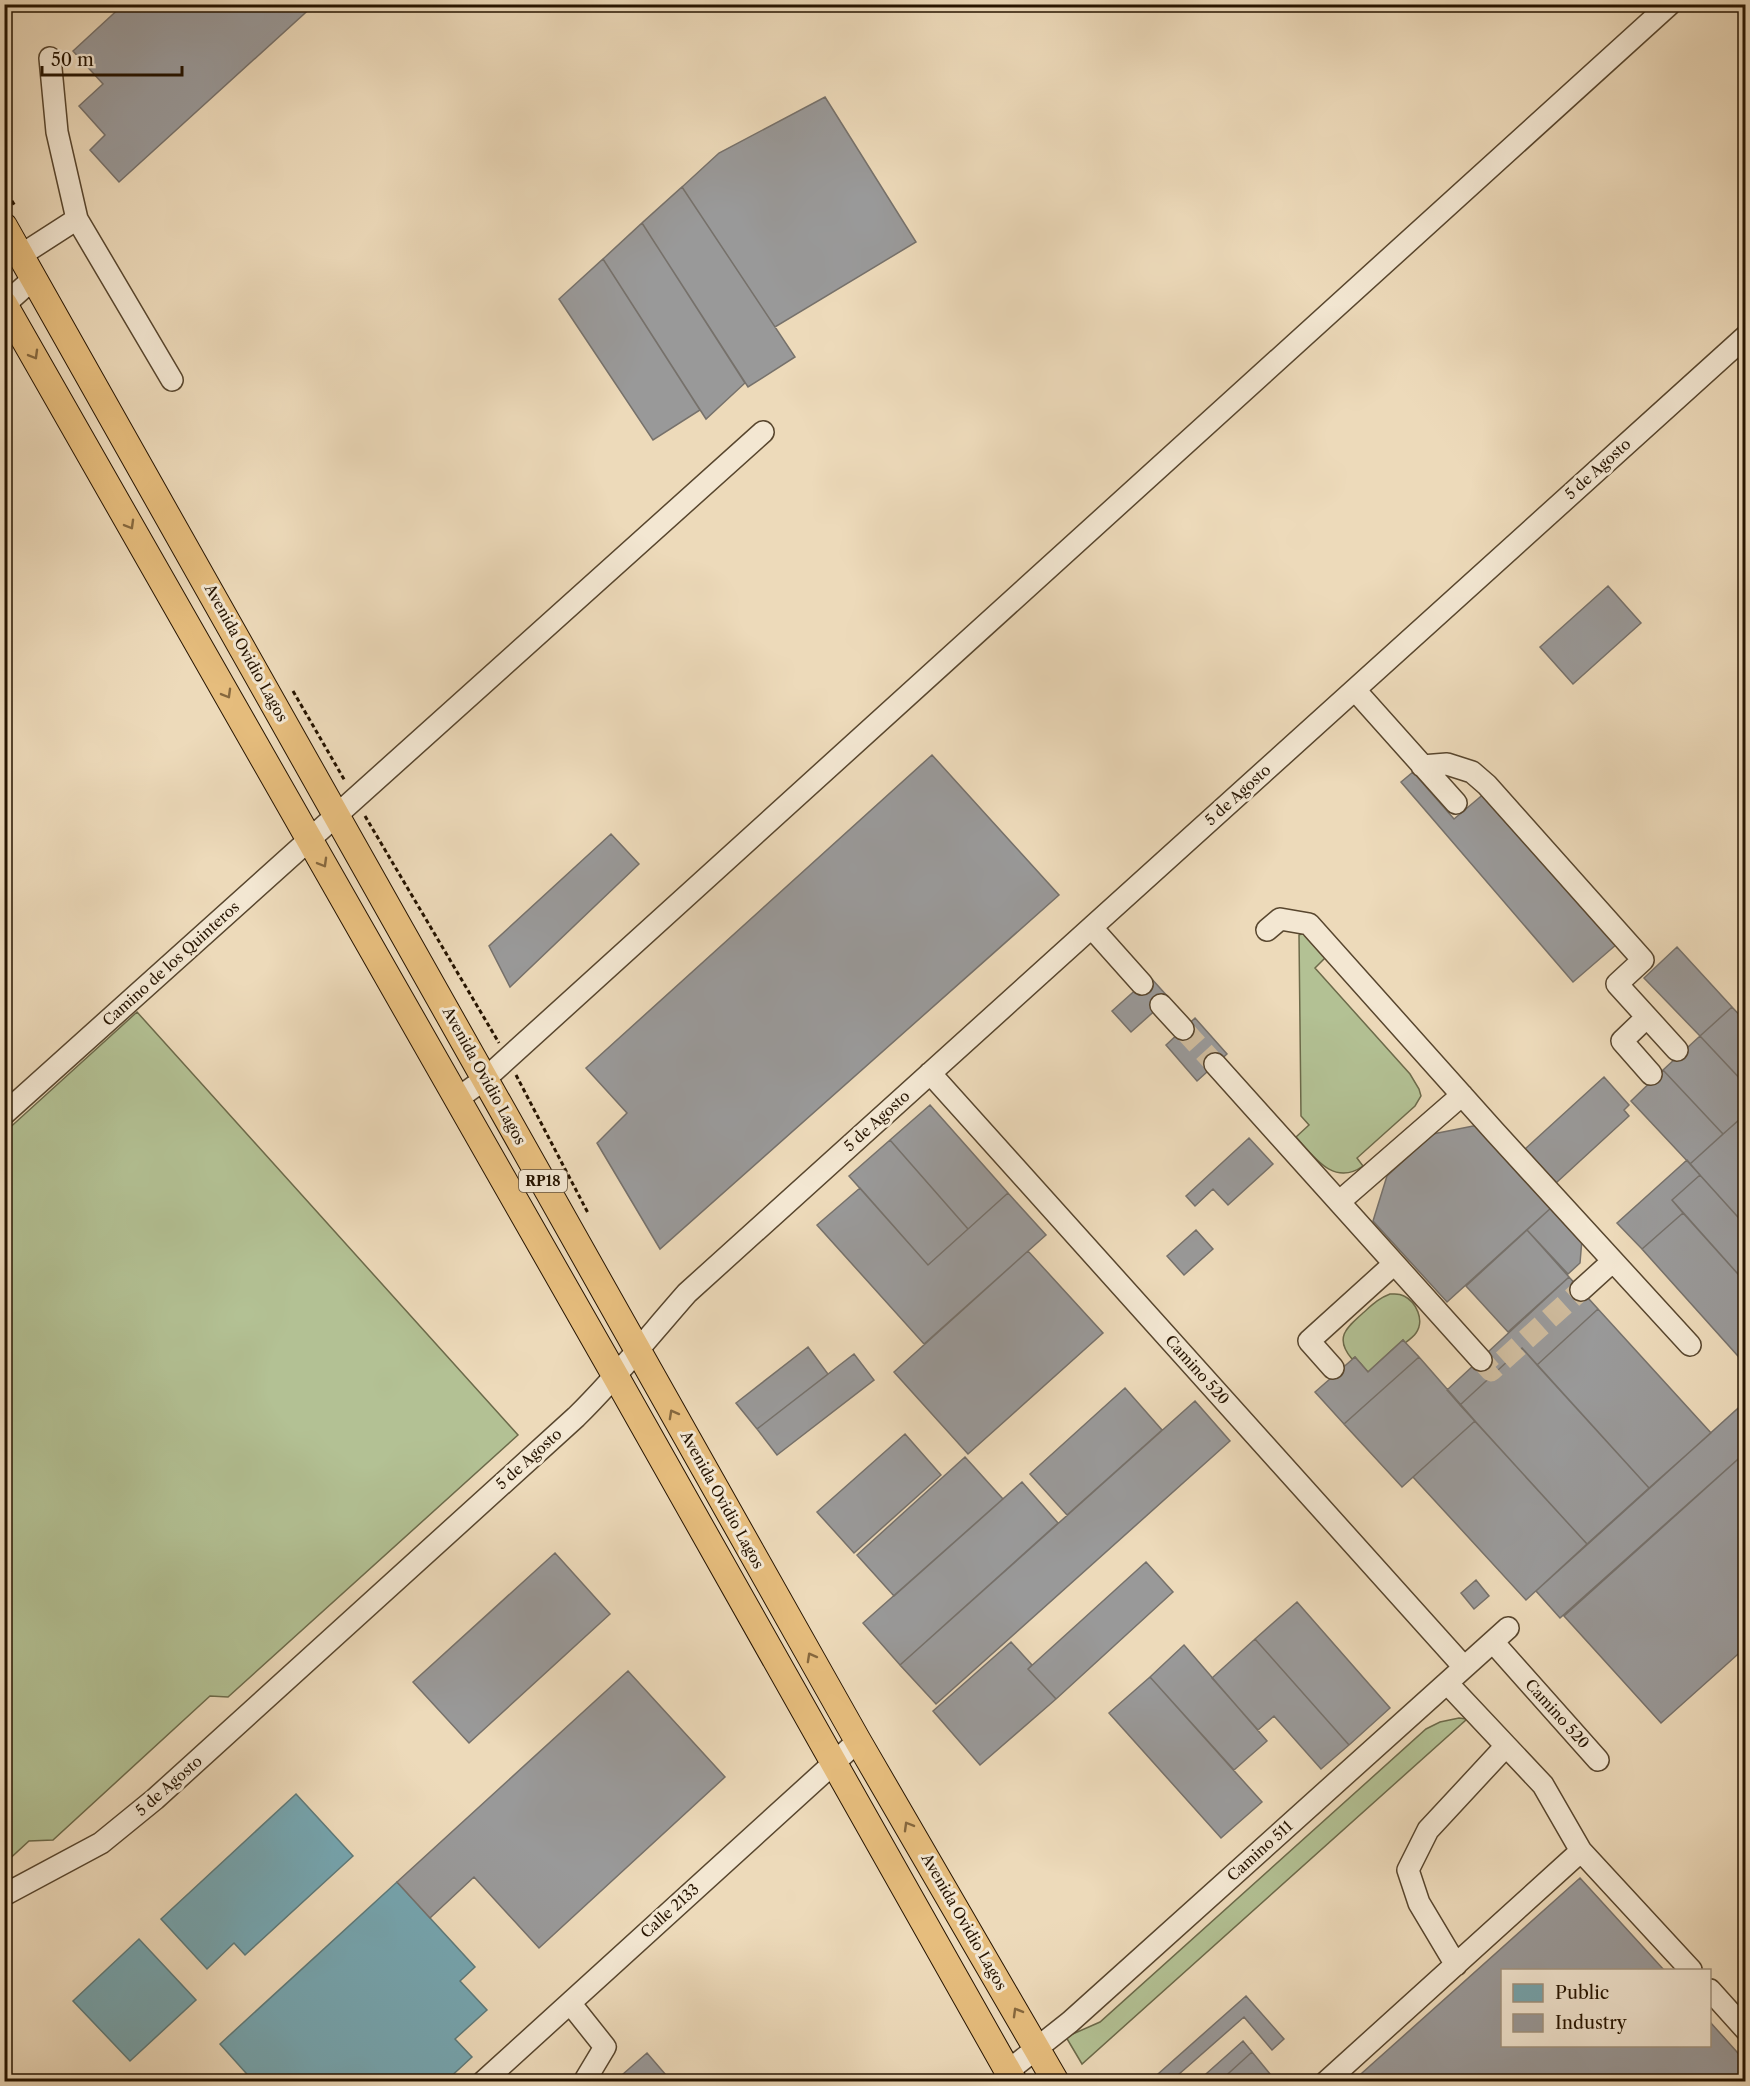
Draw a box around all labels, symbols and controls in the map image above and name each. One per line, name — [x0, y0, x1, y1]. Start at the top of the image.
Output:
scale bar — [42, 39, 182, 77]
text: 50 m — [51, 49, 94, 71]
one-way arrow — [27, 349, 38, 359]
street label: 5 de Agosto — [1561, 434, 1635, 503]
one-way arrow — [123, 518, 134, 529]
street label: Avenida Ovidio Lagos — [200, 580, 292, 725]
one-way arrow — [220, 688, 231, 698]
street label: 5 de Agosto — [1201, 760, 1275, 829]
one-way arrow — [316, 857, 327, 868]
street label: Camino de los Quinteros — [98, 897, 243, 1030]
street label: Avenida Ovidio Lagos — [438, 1003, 530, 1148]
street label: 5 de Agosto — [840, 1086, 914, 1155]
road number: RP18 — [519, 1170, 567, 1192]
street label: Camino 520 — [1161, 1331, 1233, 1408]
one-way arrow — [669, 1410, 681, 1420]
street label: 5 de Agosto — [492, 1424, 566, 1493]
street label: Avenida Ovidio Lagos — [676, 1427, 768, 1572]
one-way arrow — [807, 1653, 818, 1663]
street label: Camino 520 — [1521, 1675, 1593, 1752]
street label: 5 de Agosto — [131, 1752, 206, 1820]
street label: Camino 511 — [1223, 1816, 1297, 1885]
one-way arrow — [904, 1822, 915, 1832]
street label: Avenida Ovidio Lagos — [917, 1849, 1011, 1993]
street label: Calle 2133 — [636, 1879, 703, 1942]
legend — [1501, 1969, 1711, 2047]
text: Public — [1555, 1982, 1609, 2004]
one-way arrow — [1012, 2008, 1024, 2019]
text: Industry — [1555, 2012, 1628, 2034]

